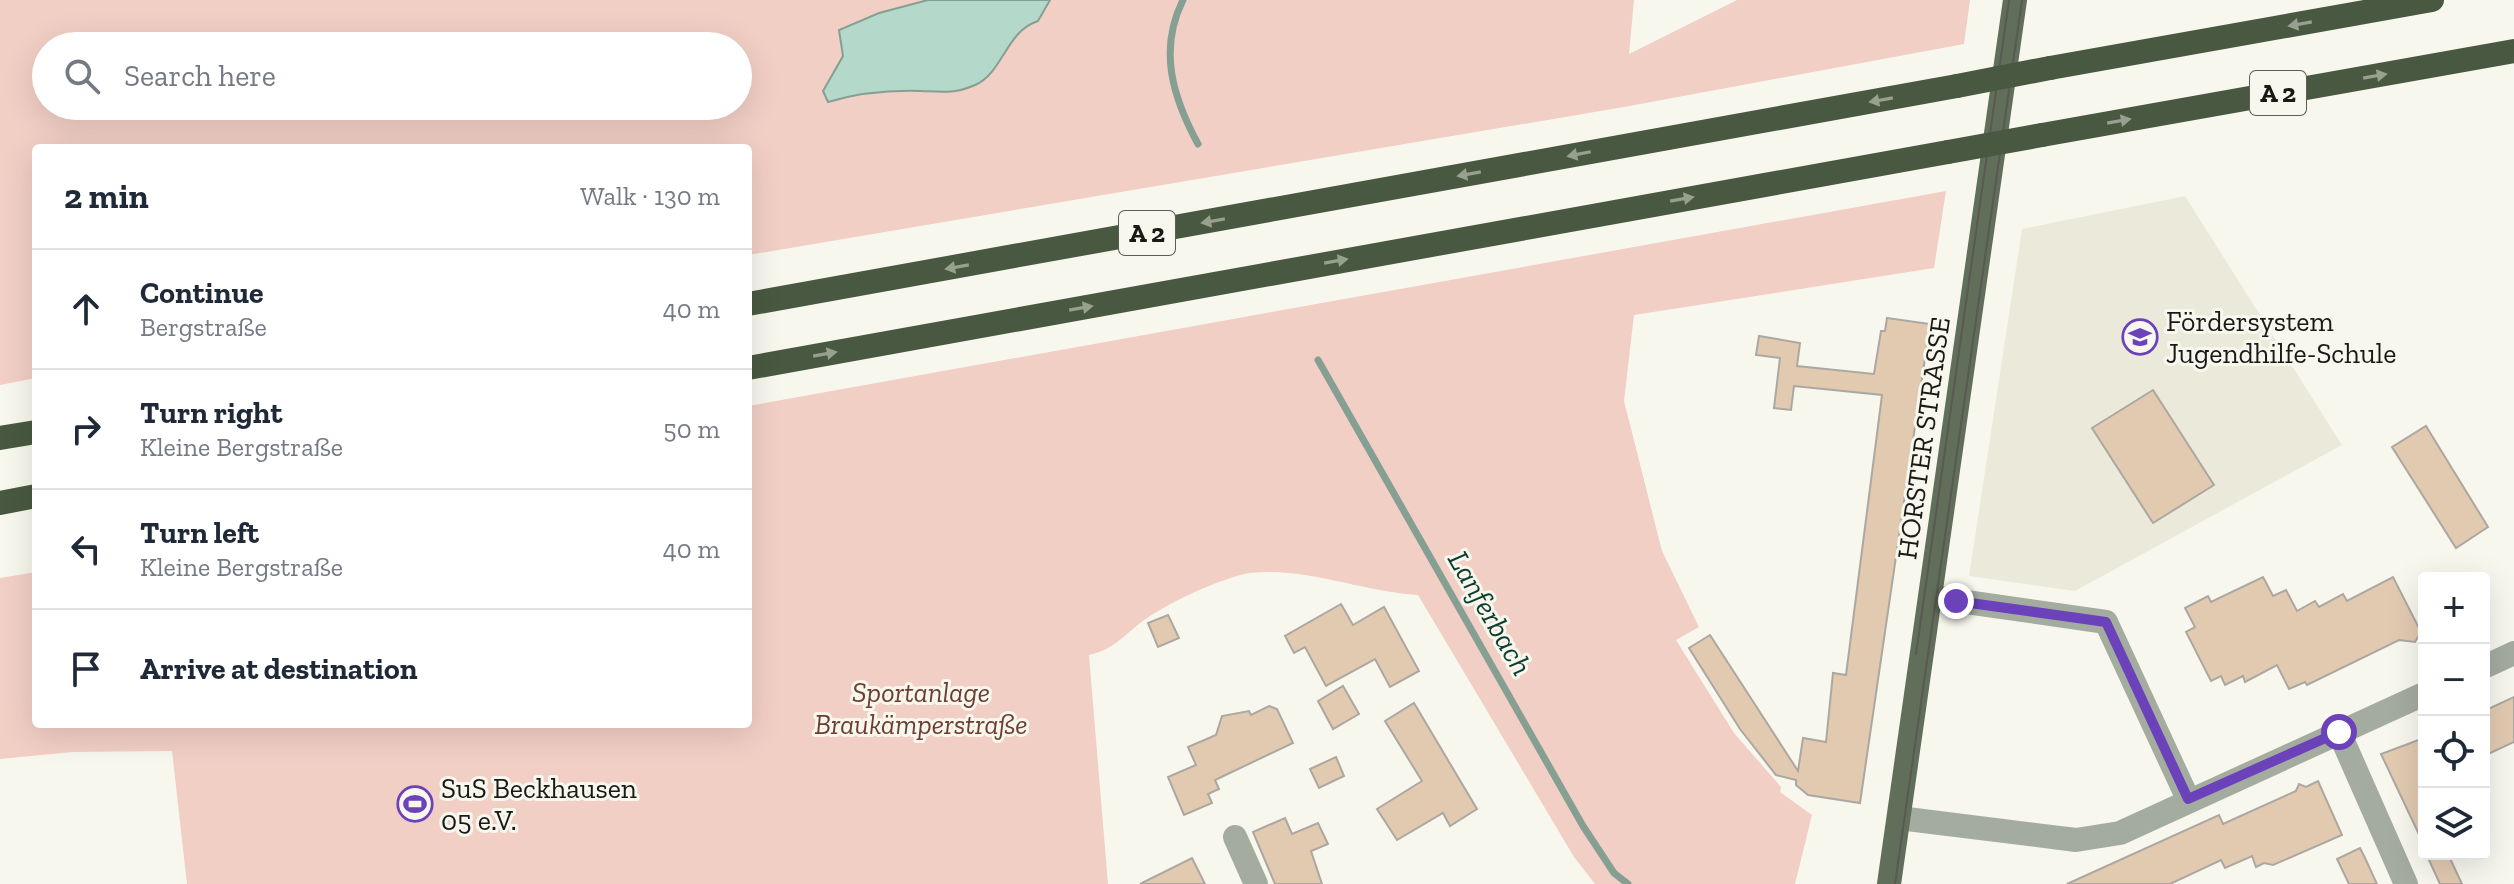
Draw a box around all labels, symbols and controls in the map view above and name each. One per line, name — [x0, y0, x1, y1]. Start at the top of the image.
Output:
one-way arrow — [2287, 18, 2312, 30]
search box — [32, 32, 752, 120]
icon: search — [60, 54, 104, 98]
text: Search here — [124, 58, 276, 94]
one-way arrow — [2363, 70, 2388, 82]
road number: A 2 — [2250, 71, 2306, 115]
one-way arrow — [1868, 94, 1893, 106]
one-way arrow — [2107, 115, 2132, 127]
one-way arrow — [1566, 148, 1591, 160]
one-way arrow — [1456, 169, 1481, 181]
text: 2 min — [64, 176, 149, 217]
text: Walk · 130 m — [580, 180, 720, 212]
one-way arrow — [1670, 193, 1695, 205]
road number: A 2 — [1119, 211, 1175, 255]
one-way arrow — [1200, 215, 1225, 227]
one-way arrow — [1324, 255, 1349, 267]
one-way arrow — [944, 261, 969, 273]
text: Continue — [140, 275, 264, 311]
icon: ahead — [64, 287, 108, 331]
text: 40 m — [663, 293, 720, 325]
one-way arrow — [1068, 301, 1093, 313]
place label: Fördersystem Jugendhilfe-Schule — [2166, 305, 2396, 370]
text: Bergstraße — [140, 311, 267, 343]
street label: HORSTER STRASSE — [1890, 315, 1957, 561]
school or university icon: Fördersystem Jugendhilfe-Schule — [2121, 318, 2159, 356]
one-way arrow — [813, 348, 838, 360]
text: Turn right — [140, 395, 282, 431]
icon: right — [64, 407, 108, 451]
text: 50 m — [663, 413, 720, 445]
text: Kleine Bergstraße — [140, 431, 343, 463]
text: Turn left — [140, 515, 259, 551]
icon: left — [64, 527, 108, 571]
text: 40 m — [663, 533, 720, 565]
water label: Lanferbach — [1440, 544, 1540, 682]
text: Kleine Bergstraße — [140, 551, 343, 583]
map controls — [2418, 572, 2490, 860]
button: + — [2418, 572, 2490, 644]
route end — [1938, 583, 1974, 619]
button: − — [2418, 644, 2490, 716]
icon: arrive — [64, 647, 108, 691]
text: Arrive at destination — [140, 651, 417, 687]
park label: Sportanlage Braukämperstraße — [814, 676, 1028, 741]
route start — [2321, 714, 2357, 750]
button: locate — [2418, 716, 2490, 788]
place label: SuS Beckhausen 05 e.V. — [441, 772, 637, 837]
sports icon: SuS Beckhausen 05 e.V. — [396, 785, 434, 823]
button: layers — [2418, 788, 2490, 860]

